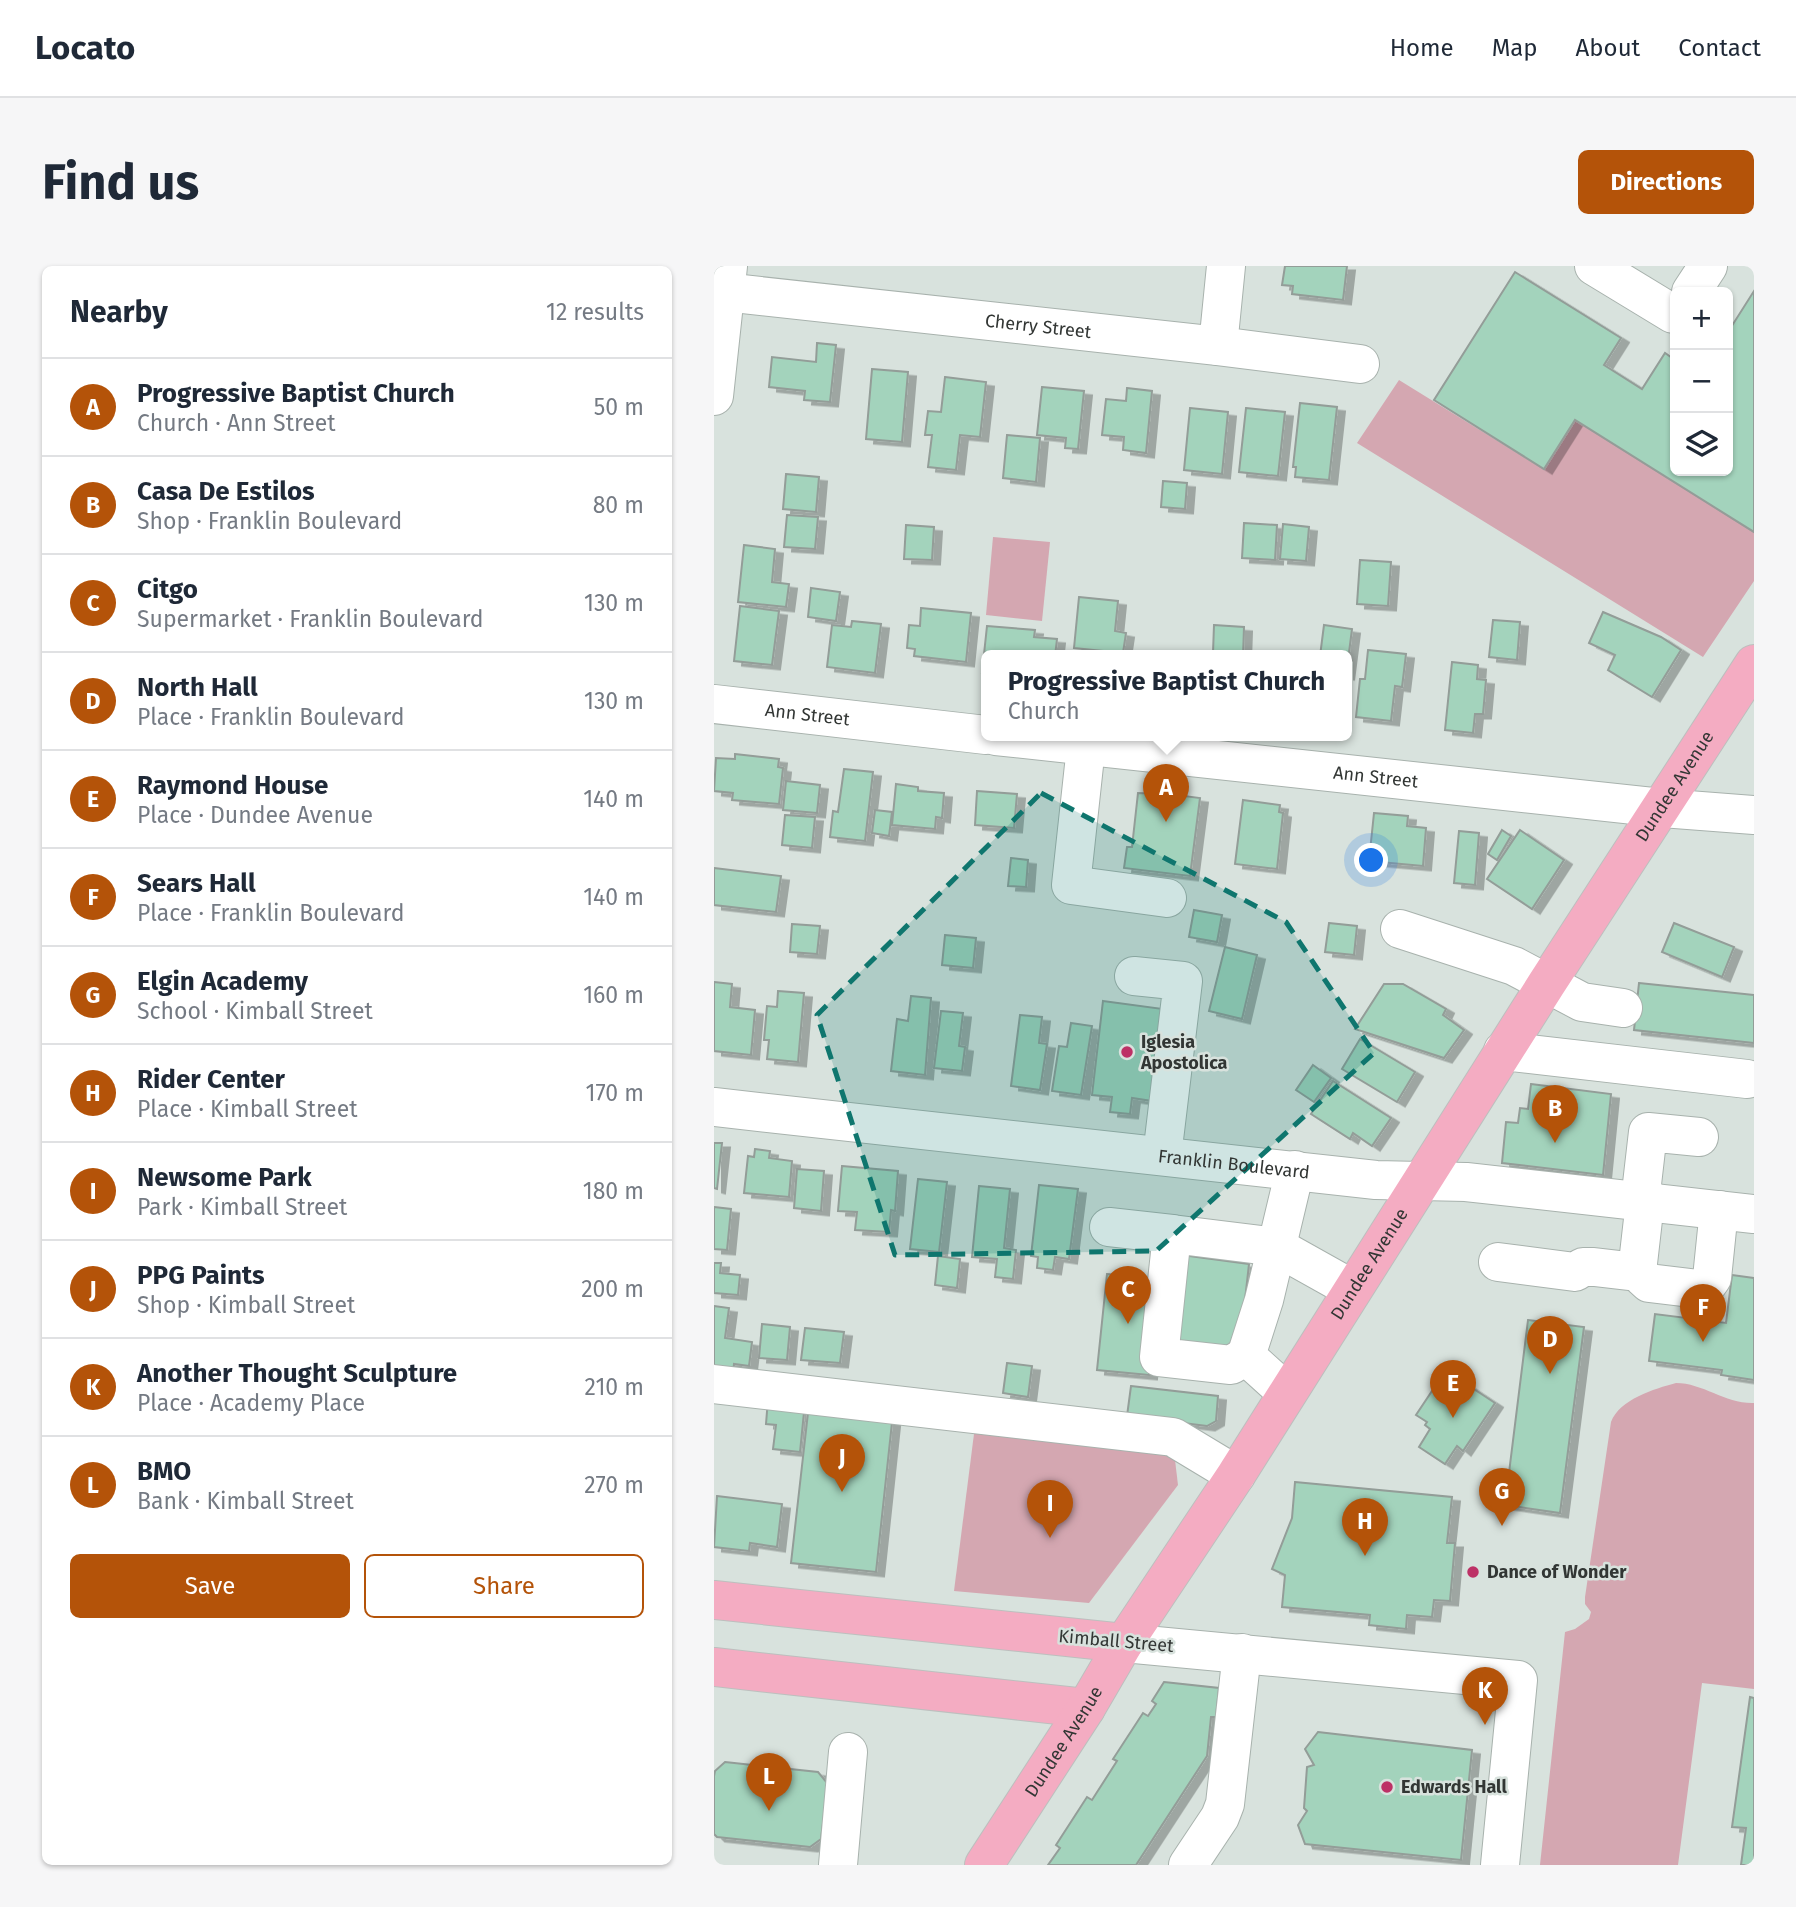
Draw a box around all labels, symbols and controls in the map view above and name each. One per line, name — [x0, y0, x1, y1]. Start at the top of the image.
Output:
text: Locato — [35, 28, 135, 68]
text: Home — [1390, 34, 1454, 62]
text: Map — [1492, 34, 1538, 62]
text: About — [1576, 34, 1640, 62]
text: Contact — [1678, 34, 1761, 62]
button: Directions — [1578, 150, 1754, 214]
text: Find us — [42, 153, 199, 212]
map controls — [1670, 287, 1733, 476]
button: + — [1670, 287, 1733, 350]
text: Nearby — [70, 294, 168, 330]
text: 12 results — [546, 298, 644, 326]
street label: Cherry Street — [984, 310, 1093, 343]
button: − — [1670, 350, 1733, 413]
text: Progressive Baptist Church — [137, 378, 455, 409]
text: A — [86, 393, 100, 421]
text: 50 m — [594, 393, 644, 421]
text: Church · Ann Street — [137, 409, 336, 437]
button: layers — [1670, 413, 1733, 476]
text: Casa De Estilos — [137, 476, 315, 507]
text: B — [86, 491, 100, 519]
text: 80 m — [593, 491, 644, 519]
text: Shop · Franklin Boulevard — [137, 507, 402, 535]
text: Citgo — [137, 574, 198, 605]
text: C — [86, 589, 100, 617]
text: 130 m — [584, 589, 644, 617]
text: Supermarket · Franklin Boulevard — [137, 605, 484, 633]
popup — [981, 650, 1352, 741]
text: Progressive Baptist Church — [1008, 666, 1325, 697]
text: North Hall — [137, 672, 258, 703]
text: D — [86, 687, 100, 715]
text: 130 m — [584, 687, 644, 715]
text: Church — [1008, 697, 1080, 725]
street label: Ann Street — [764, 699, 851, 730]
text: Place · Franklin Boulevard — [137, 703, 404, 731]
street label: Dundee Avenue — [1631, 727, 1719, 846]
street label: Ann Street — [1332, 762, 1420, 793]
pin: A — [1143, 764, 1189, 822]
text: Raymond House — [137, 770, 328, 801]
text: E — [87, 785, 99, 813]
text: 140 m — [583, 785, 644, 813]
text: Place · Dundee Avenue — [137, 801, 373, 829]
your location — [1354, 843, 1388, 877]
text: Sears Hall — [137, 868, 256, 899]
text: F — [87, 883, 99, 911]
text: 140 m — [583, 883, 644, 911]
text: Place · Franklin Boulevard — [137, 899, 404, 927]
text: Elgin Academy — [137, 966, 308, 997]
text: G — [86, 981, 100, 1009]
text: 160 m — [583, 981, 644, 1009]
text: School · Kimball Street — [137, 997, 373, 1025]
place label: Iglesia Apostolica — [1140, 1031, 1228, 1074]
marker: Iglesia Apostolica — [1119, 1044, 1135, 1060]
text: Rider Center — [137, 1064, 285, 1095]
text: H — [85, 1079, 101, 1107]
text: 170 m — [585, 1079, 644, 1107]
pin: B — [1532, 1085, 1578, 1143]
text: Place · Kimball Street — [137, 1095, 357, 1123]
street label: Franklin Boulevard — [1157, 1145, 1311, 1184]
text: Newsome Park — [137, 1162, 312, 1193]
text: I — [90, 1177, 96, 1205]
text: 180 m — [583, 1177, 644, 1205]
text: Park · Kimball Street — [137, 1193, 347, 1221]
street label: Dundee Avenue — [1326, 1204, 1413, 1324]
text: PPG Paints — [137, 1260, 265, 1291]
pin: C — [1105, 1266, 1151, 1324]
text: J — [89, 1275, 97, 1303]
text: 200 m — [581, 1275, 644, 1303]
pin: F — [1680, 1284, 1726, 1342]
text: Shop · Kimball Street — [137, 1291, 355, 1319]
pin: D — [1527, 1316, 1573, 1374]
text: Another Thought Sculpture — [137, 1358, 457, 1389]
pin: E — [1430, 1360, 1476, 1418]
text: K — [86, 1373, 100, 1401]
text: 210 m — [585, 1373, 644, 1401]
text: Place · Academy Place — [137, 1389, 365, 1417]
pin: J — [819, 1434, 865, 1492]
text: BMO — [137, 1456, 191, 1487]
pin: G — [1479, 1468, 1525, 1526]
text: L — [87, 1471, 99, 1499]
text: 270 m — [584, 1471, 644, 1499]
pin: I — [1027, 1480, 1073, 1538]
text: Bank · Kimball Street — [137, 1487, 354, 1515]
pin: H — [1342, 1498, 1388, 1556]
button: Save — [70, 1554, 350, 1618]
button: Share — [364, 1554, 644, 1618]
place label: Dance of Wonder — [1487, 1561, 1627, 1583]
marker: Dance of Wonder — [1465, 1564, 1481, 1580]
street label: Kimball Street — [1058, 1625, 1175, 1657]
pin: K — [1462, 1667, 1508, 1725]
street label: Dundee Avenue — [1020, 1682, 1107, 1801]
pin: L — [746, 1753, 792, 1811]
place label: Edwards Hall — [1401, 1776, 1507, 1798]
marker: Edwards Hall — [1379, 1779, 1395, 1795]

